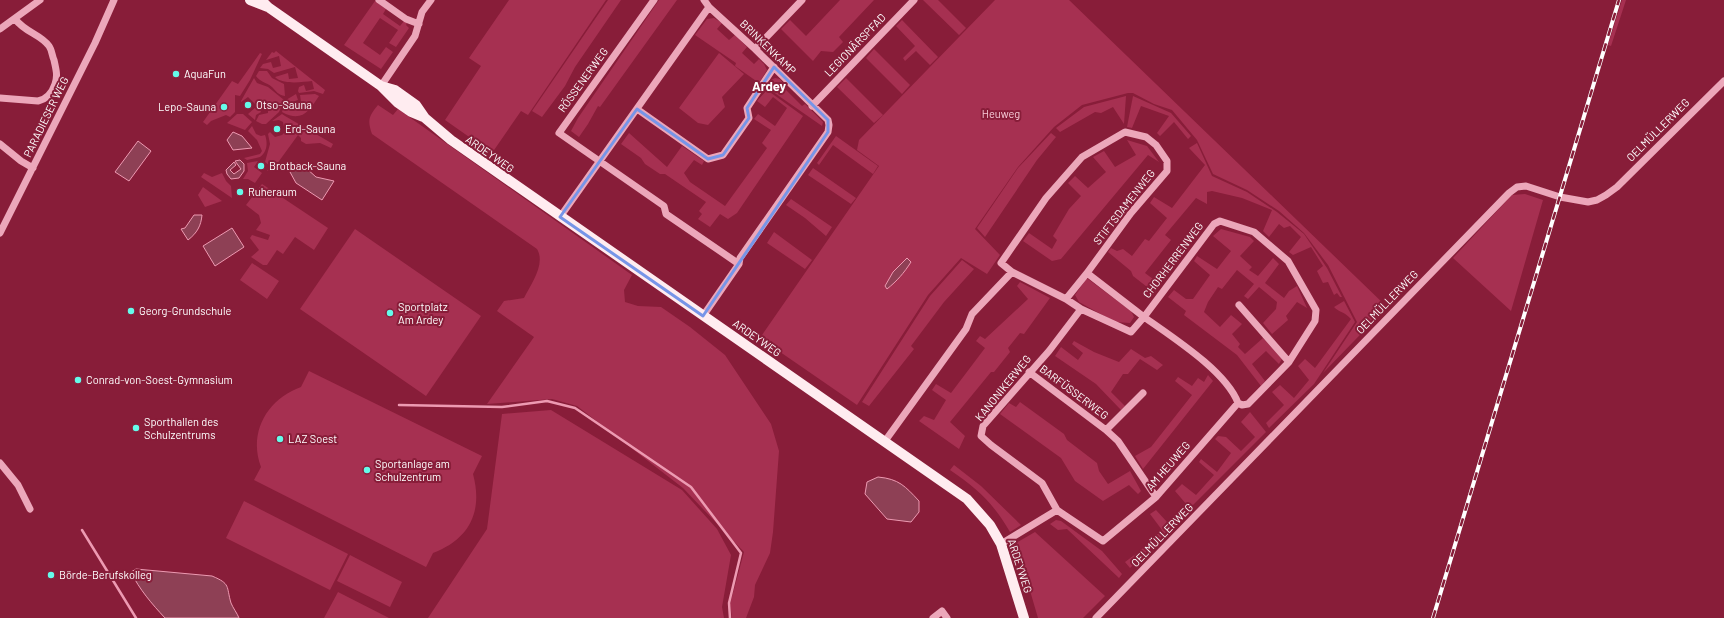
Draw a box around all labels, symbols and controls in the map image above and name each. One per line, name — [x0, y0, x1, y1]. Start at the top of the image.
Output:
street label: LEGIONÄRSPFAD — [821, 10, 888, 79]
street label: BRINKENKAMP — [738, 17, 799, 77]
street label: RÖSSENERWEG — [554, 44, 610, 114]
place label: AquaFun — [184, 67, 226, 80]
marker: AquaFun — [171, 69, 181, 79]
street label: PARADIESER WEG — [20, 74, 71, 159]
district label: Ardey — [752, 78, 787, 94]
street label: OELMÜLLERWEG — [1623, 95, 1692, 164]
place label: Otso-Sauna — [256, 98, 312, 111]
place label: Lepo-Sauna — [158, 100, 216, 113]
marker: Otso-Sauna — [243, 100, 253, 110]
marker: Lepo-Sauna — [219, 102, 229, 112]
park label: Heuweg — [982, 107, 1020, 120]
place label: Erd-Sauna — [285, 122, 335, 135]
marker: Erd-Sauna — [272, 124, 282, 134]
street label: ARDEYWEG — [464, 132, 517, 175]
place label: Brotback-Sauna — [269, 159, 346, 172]
marker: Brotback-Sauna — [256, 161, 266, 171]
street label: STIFTSDAMENWEG — [1090, 166, 1157, 247]
place label: Ruheraum — [248, 185, 297, 198]
marker: Ruheraum — [235, 187, 245, 197]
street label: CHORHERRENWEG — [1140, 219, 1205, 300]
street label: OELMÜLLERWEG — [1352, 266, 1420, 336]
place label: Sportplatz Am Ardey — [398, 300, 448, 326]
place label: Georg-Grundschule — [139, 304, 232, 317]
marker: Georg-Grundschule — [126, 306, 136, 316]
marker: Sportplatz Am Ardey — [385, 308, 395, 318]
street label: ARDEYWEG — [731, 316, 784, 359]
street label: KANONIKERWEG — [972, 352, 1033, 423]
street label: BARFÜSSERWEG — [1037, 361, 1112, 422]
place label: Conrad-von-Soest-Gymnasium — [86, 373, 233, 386]
marker: Conrad-von-Soest-Gymnasium — [73, 375, 83, 385]
place label: Sporthallen des Schulzentrums — [144, 415, 218, 441]
marker: Sporthallen des Schulzentrums — [131, 423, 141, 433]
place label: LAZ Soest — [288, 432, 337, 445]
marker: LAZ Soest — [275, 434, 285, 444]
street label: AM HEUWEG — [1143, 439, 1192, 493]
place label: Sportanlage am Schulzentrum — [375, 457, 450, 483]
marker: Sportanlage am Schulzentrum — [362, 465, 372, 475]
street label: OELMÜLLERWEG — [1127, 499, 1195, 569]
street label: ARDEYWEG — [1006, 537, 1035, 594]
place label: Börde-Berufskolleg — [59, 568, 152, 581]
marker: Börde-Berufskolleg — [46, 570, 56, 580]

